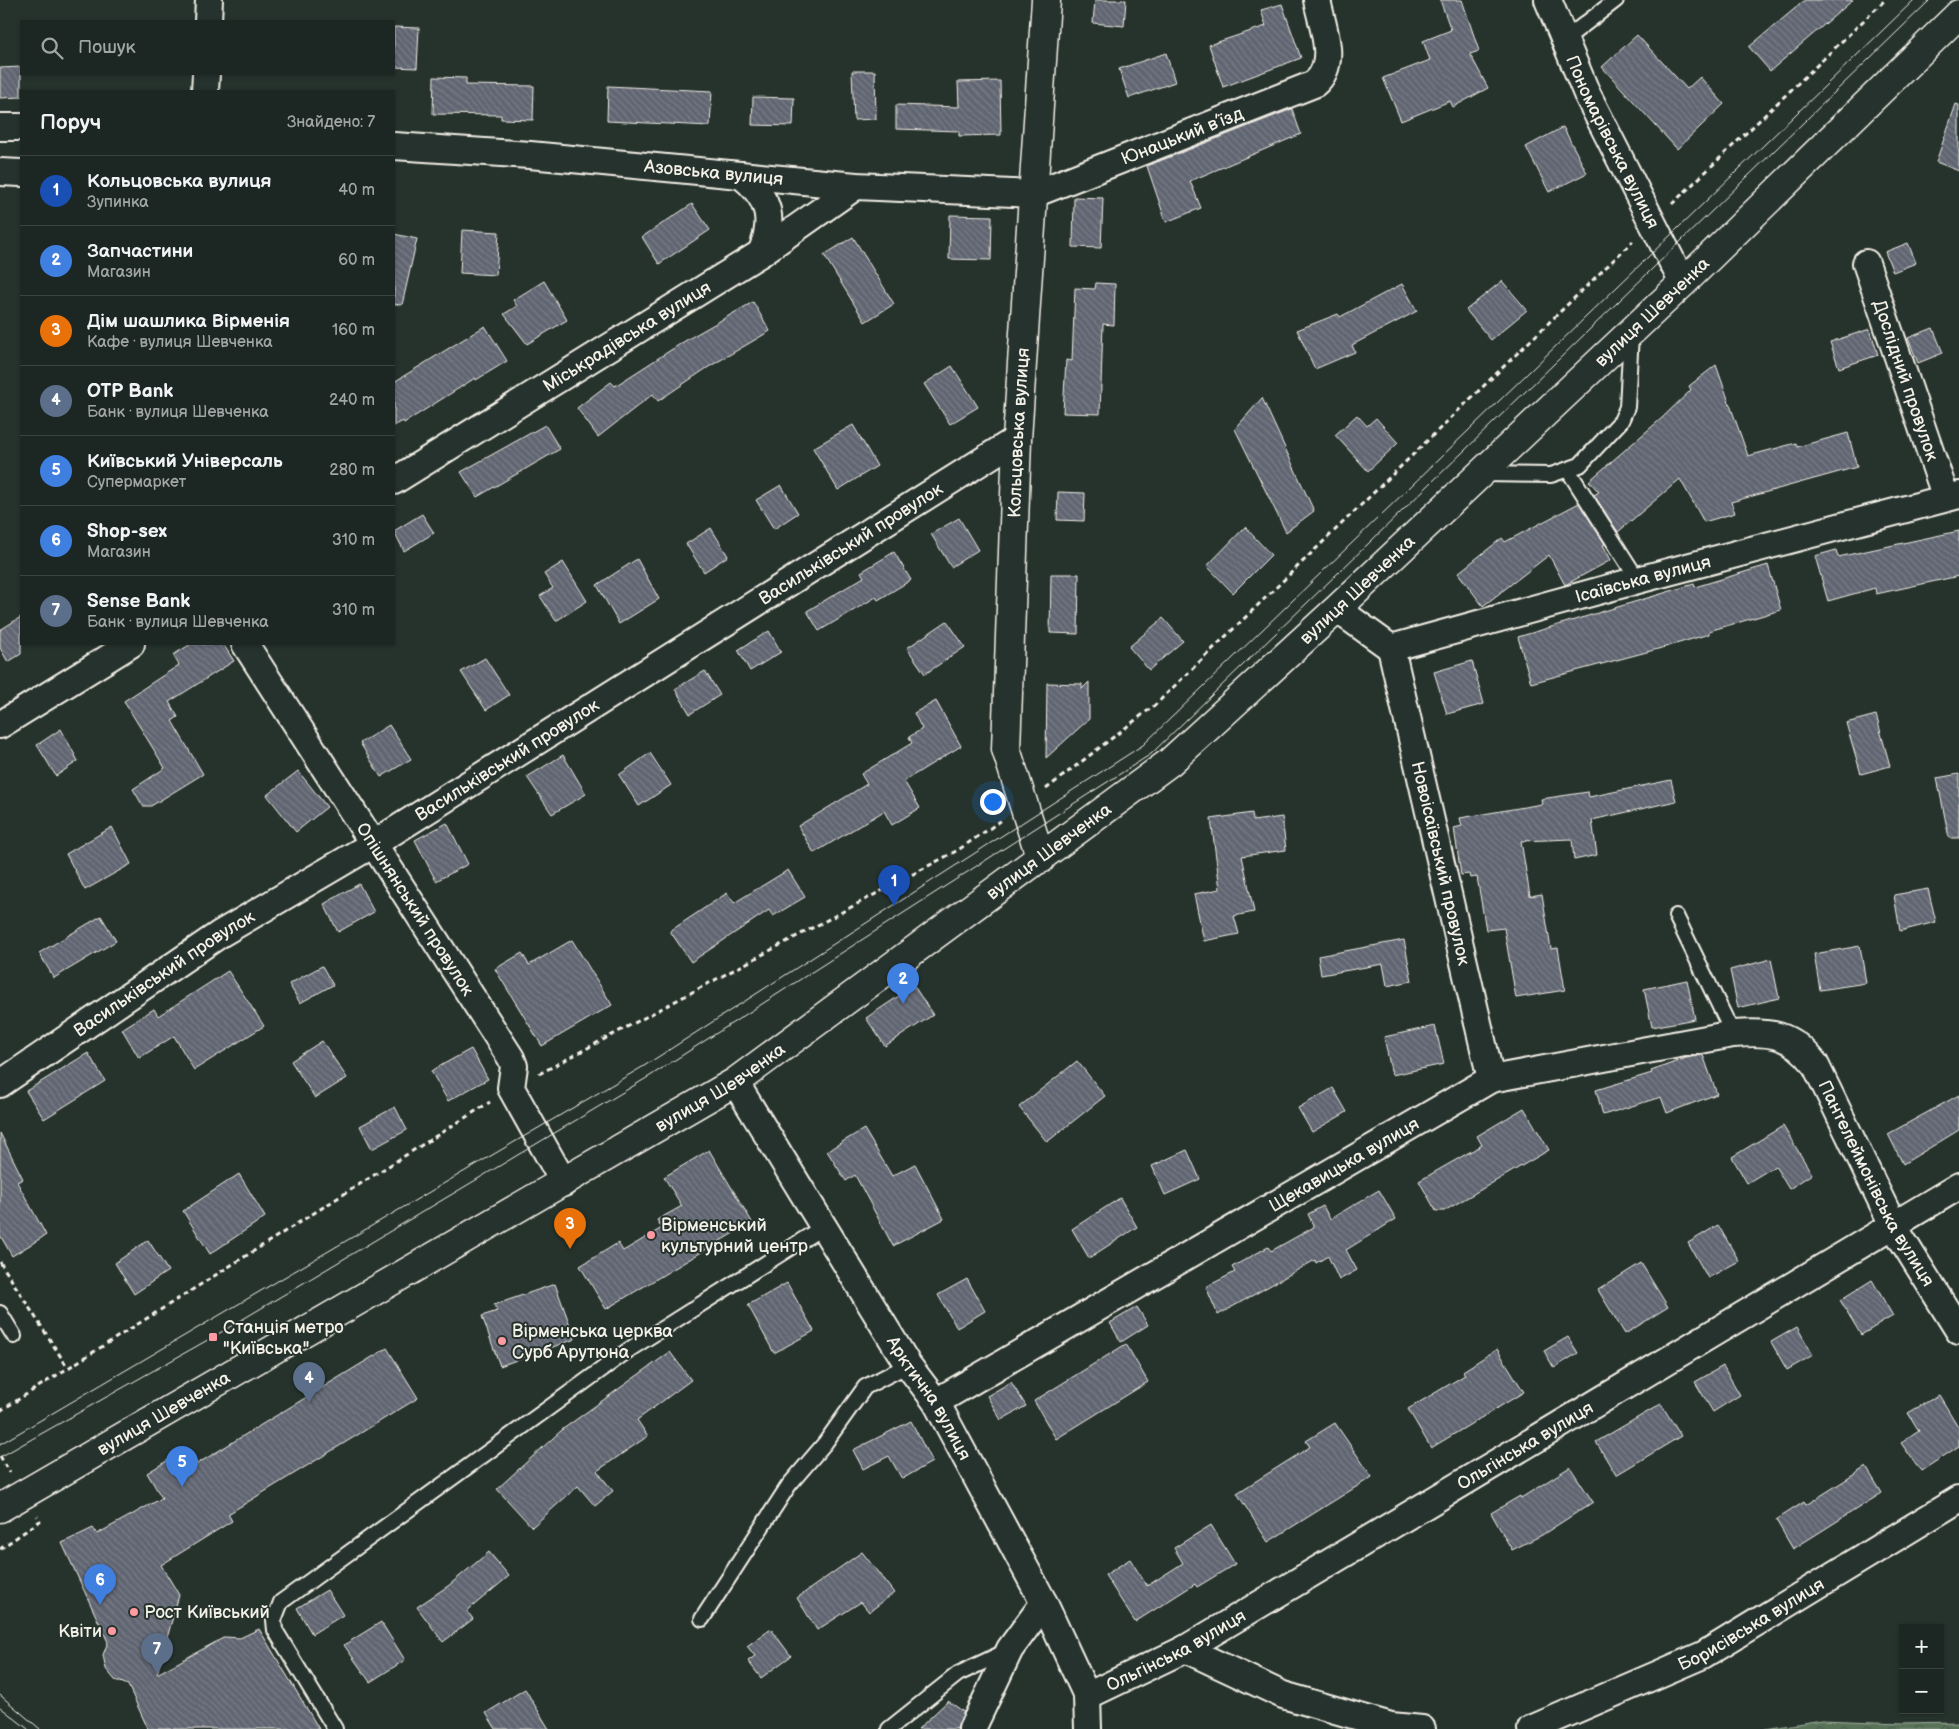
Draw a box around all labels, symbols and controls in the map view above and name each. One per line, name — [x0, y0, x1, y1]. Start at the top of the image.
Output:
search box — [20, 20, 395, 75]
icon: search — [38, 34, 66, 62]
text: Пошук — [78, 36, 136, 59]
street label: Пономарівська вулиця — [1561, 52, 1664, 232]
street label: Юнацький в’їзд — [1118, 103, 1246, 170]
text: Поруч — [40, 110, 101, 135]
text: Знайдено: 7 — [287, 113, 375, 132]
street label: Азовська вулиця — [642, 156, 784, 190]
text: Кольцовська вулиця — [87, 170, 272, 193]
text: 1 — [53, 181, 59, 200]
text: 40 m — [338, 181, 375, 200]
text: Зупинка — [87, 193, 149, 212]
text: Запчастини — [87, 240, 193, 263]
text: 2 — [51, 251, 61, 270]
text: 60 m — [338, 251, 375, 270]
street label: вулиця Шевченка — [1591, 253, 1714, 371]
text: Магазин — [87, 263, 151, 282]
street label: Міськрадівська вулиця — [539, 277, 715, 397]
street label: Дослідний провулок — [1868, 297, 1943, 464]
text: Дім шашлика Вірменія — [87, 310, 290, 333]
text: 3 — [51, 321, 61, 340]
text: 160 m — [332, 321, 375, 340]
text: Кафе · вулиця Шевченка — [87, 333, 273, 352]
street label: Кольцовська вулиця — [1004, 347, 1034, 518]
text: OTP Bank — [87, 380, 173, 403]
text: 4 — [51, 391, 61, 410]
text: 240 m — [329, 391, 375, 410]
text: Банк · вулиця Шевченка — [87, 403, 269, 422]
text: Київський Універсаль — [87, 450, 283, 473]
text: 5 — [51, 461, 61, 480]
text: 280 m — [329, 461, 375, 480]
text: Супермаркет — [87, 473, 186, 492]
street label: Васильківський провулок — [755, 478, 947, 610]
text: Shop-sex — [87, 520, 167, 543]
text: 6 — [51, 531, 61, 550]
text: 310 m — [332, 531, 375, 550]
street label: вулиця Шевченка — [1296, 531, 1420, 649]
text: Магазин — [87, 543, 151, 562]
street label: Ісаївська вулиця — [1573, 551, 1713, 608]
text: Sense Bank — [87, 590, 190, 613]
text: 7 — [52, 601, 60, 620]
text: 310 m — [332, 601, 375, 620]
text: Банк · вулиця Шевченка — [87, 613, 269, 632]
street label: Васильківський провулок — [412, 694, 603, 826]
street label: Новоісаївський провулок — [1407, 759, 1474, 968]
your location — [980, 789, 1006, 815]
street label: вулиця Шевченка — [982, 799, 1116, 904]
street label: Опішнянський провулок — [352, 819, 478, 1000]
pin: 1 — [878, 865, 910, 906]
street label: Васильківський провулок — [70, 906, 259, 1042]
pin: 2 — [887, 963, 919, 1004]
street label: вулиця Шевченка — [652, 1039, 790, 1137]
street label: Пантелеймонівська вулиця — [1814, 1077, 1939, 1290]
street label: Щекавицька вулиця — [1265, 1113, 1423, 1217]
pin: 3 — [554, 1208, 586, 1249]
place label: Вірменський культурний центр — [661, 1215, 808, 1257]
marker: Вірменський культурний центр — [645, 1229, 657, 1241]
place label: Станція метро "Київська" — [223, 1317, 344, 1359]
place label: Вірменська церква Сурб Арутюна — [512, 1321, 673, 1363]
marker: Станція метро "Київська" — [207, 1331, 219, 1343]
street label: Арктична вулиця — [881, 1332, 975, 1464]
marker: Вірменська церква Сурб Арутюна — [496, 1335, 508, 1347]
pin: 4 — [293, 1362, 325, 1403]
street label: вулиця Шевченка — [94, 1367, 234, 1460]
street label: Ольгінська вулиця — [1453, 1397, 1597, 1495]
pin: 5 — [166, 1446, 198, 1487]
pin: 6 — [84, 1564, 116, 1605]
street label: Борисівська вулиця — [1675, 1574, 1828, 1675]
place label: Рост Київський — [144, 1602, 270, 1623]
street label: Ольгінська вулиця — [1103, 1605, 1250, 1696]
marker: Рост Київський — [128, 1606, 140, 1618]
place label: Квіти — [58, 1621, 102, 1642]
map controls — [1899, 1624, 1944, 1714]
button: + — [1899, 1624, 1944, 1669]
marker: Квіти — [106, 1625, 118, 1637]
pin: 7 — [141, 1633, 173, 1674]
button: − — [1899, 1669, 1944, 1714]

